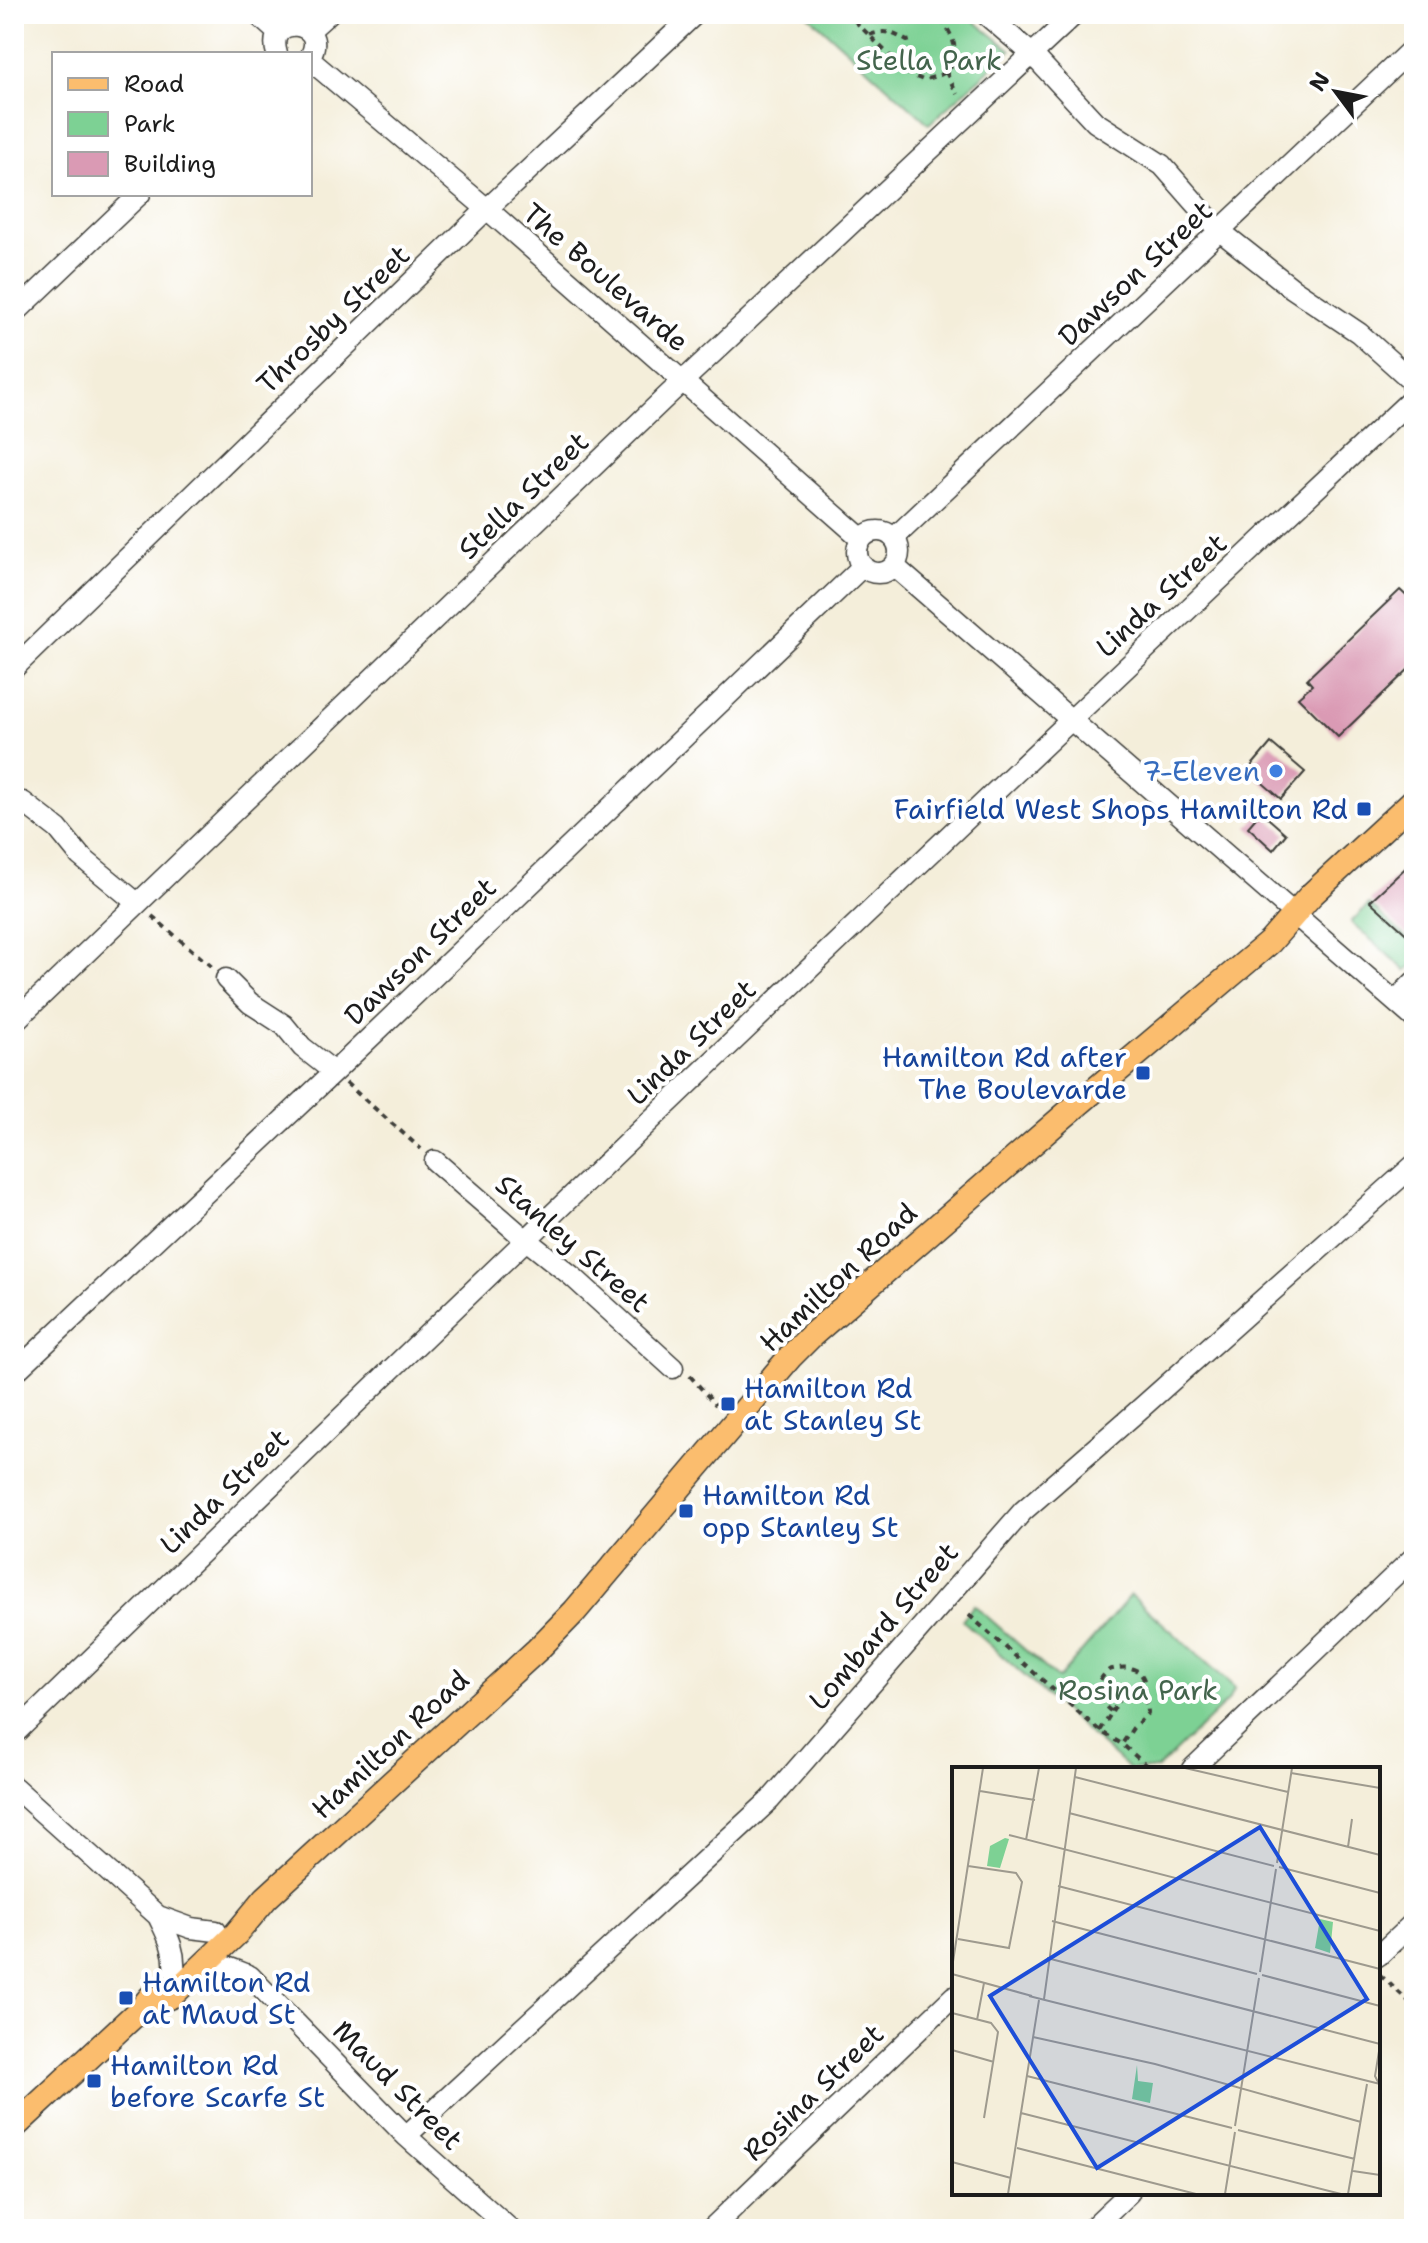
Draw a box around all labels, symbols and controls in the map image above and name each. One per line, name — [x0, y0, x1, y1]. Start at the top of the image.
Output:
park label: Stella Park — [856, 41, 1002, 79]
legend — [52, 52, 312, 196]
north arrow — [1296, 52, 1376, 132]
text: N — [1303, 67, 1336, 97]
text: Road — [124, 68, 184, 100]
text: Park — [124, 108, 176, 140]
text: Building — [124, 148, 216, 180]
street label: Dawson Street — [1050, 192, 1220, 354]
street label: The Boulevarde — [515, 194, 697, 360]
street label: Throsby Street — [248, 236, 418, 402]
street label: Stella Street — [449, 423, 597, 567]
street label: Linda Street — [1087, 524, 1235, 666]
place label: 7-Eleven — [1142, 752, 1260, 790]
marker: 7-Eleven — [1267, 762, 1285, 780]
place label: Fairfield West Shops Hamilton Rd — [894, 790, 1348, 828]
marker: Fairfield West Shops Hamilton Rd — [1355, 800, 1373, 818]
street label: Dawson Street — [336, 869, 504, 1033]
street label: Linda Street — [618, 971, 764, 1113]
place label: Hamilton Rd after The Boulevarde — [882, 1038, 1127, 1108]
marker: Hamilton Rd after The Boulevarde — [1134, 1064, 1152, 1082]
street label: Stanley Street — [488, 1165, 658, 1321]
street label: Hamilton Road — [751, 1194, 925, 1360]
place label: Hamilton Rd at Stanley St — [744, 1369, 921, 1439]
marker: Hamilton Rd at Stanley St — [719, 1395, 737, 1413]
street label: Linda Street — [151, 1420, 297, 1562]
place label: Hamilton Rd opp Stanley St — [702, 1476, 899, 1546]
marker: Hamilton Rd opp Stanley St — [677, 1502, 695, 1520]
street label: Lombard Street — [800, 1534, 966, 1718]
street label: Hamilton Road — [303, 1661, 477, 1827]
park label: Rosina Park — [1058, 1671, 1218, 1709]
inset map — [952, 1767, 1380, 2195]
place label: Hamilton Rd at Maud St — [142, 1963, 311, 2033]
marker: Hamilton Rd at Maud St — [117, 1989, 135, 2007]
street label: Maud Street — [325, 2012, 471, 2158]
street label: Rosina Street — [734, 2015, 892, 2169]
place label: Hamilton Rd before Scarfe St — [110, 2046, 325, 2116]
marker: Hamilton Rd before Scarfe St — [85, 2072, 103, 2090]

